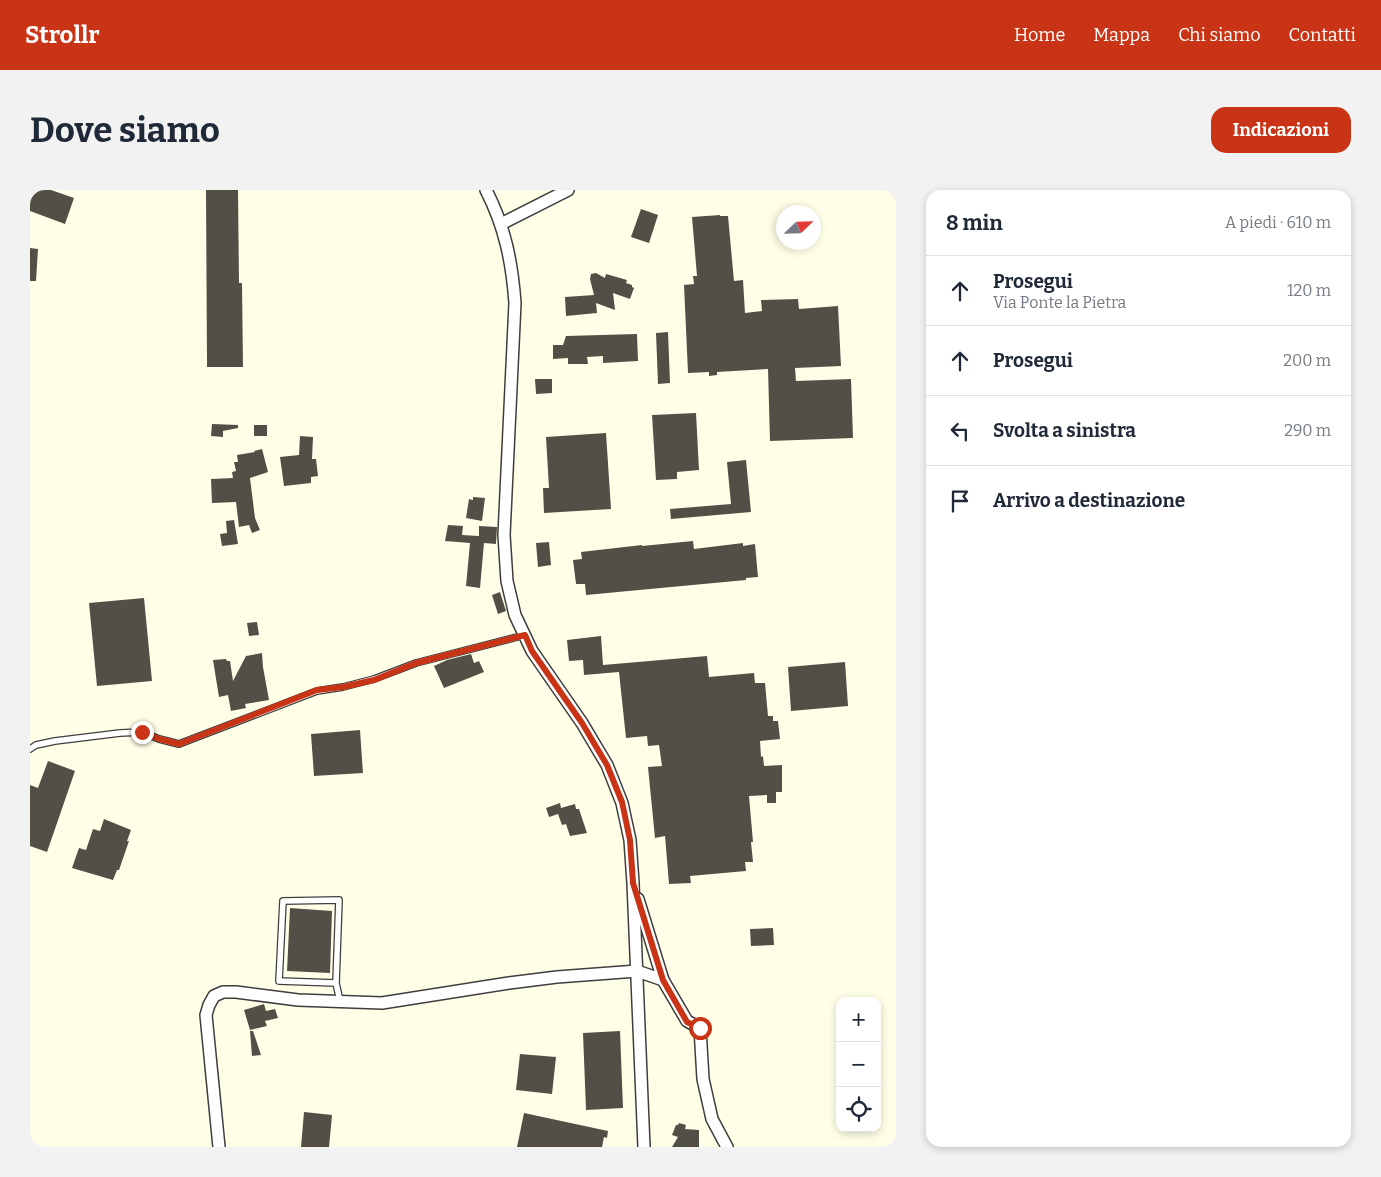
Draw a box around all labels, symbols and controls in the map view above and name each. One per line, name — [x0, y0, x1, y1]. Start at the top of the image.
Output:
text: Strollr — [25, 21, 100, 49]
text: Home — [1014, 24, 1065, 46]
text: Mappa — [1093, 24, 1150, 46]
text: Chi siamo — [1178, 24, 1261, 46]
text: Contatti — [1289, 24, 1356, 46]
button: Indicazioni — [1211, 107, 1351, 153]
text: Dove siamo — [30, 109, 220, 151]
north arrow — [776, 205, 821, 250]
text: 8 min — [946, 210, 1003, 236]
text: A piedi · 610 m — [1225, 213, 1331, 232]
text: Prosegui — [993, 270, 1073, 293]
icon: ahead — [946, 277, 974, 305]
text: 120 m — [1287, 281, 1331, 300]
text: Via Ponte la Pietra — [993, 293, 1126, 312]
icon: ahead — [946, 347, 974, 375]
text: Prosegui — [993, 349, 1073, 372]
text: 200 m — [1283, 351, 1331, 370]
icon: left — [946, 417, 974, 445]
text: Svolta a sinistra — [993, 419, 1136, 442]
text: 290 m — [1284, 421, 1331, 440]
icon: arrive — [946, 487, 974, 515]
text: Arrivo a destinazione — [993, 489, 1185, 512]
route end — [131, 721, 154, 744]
map controls — [836, 997, 881, 1132]
button: + — [836, 997, 881, 1042]
route start — [689, 1017, 712, 1040]
button: − — [836, 1042, 881, 1087]
button: locate — [836, 1087, 881, 1132]

